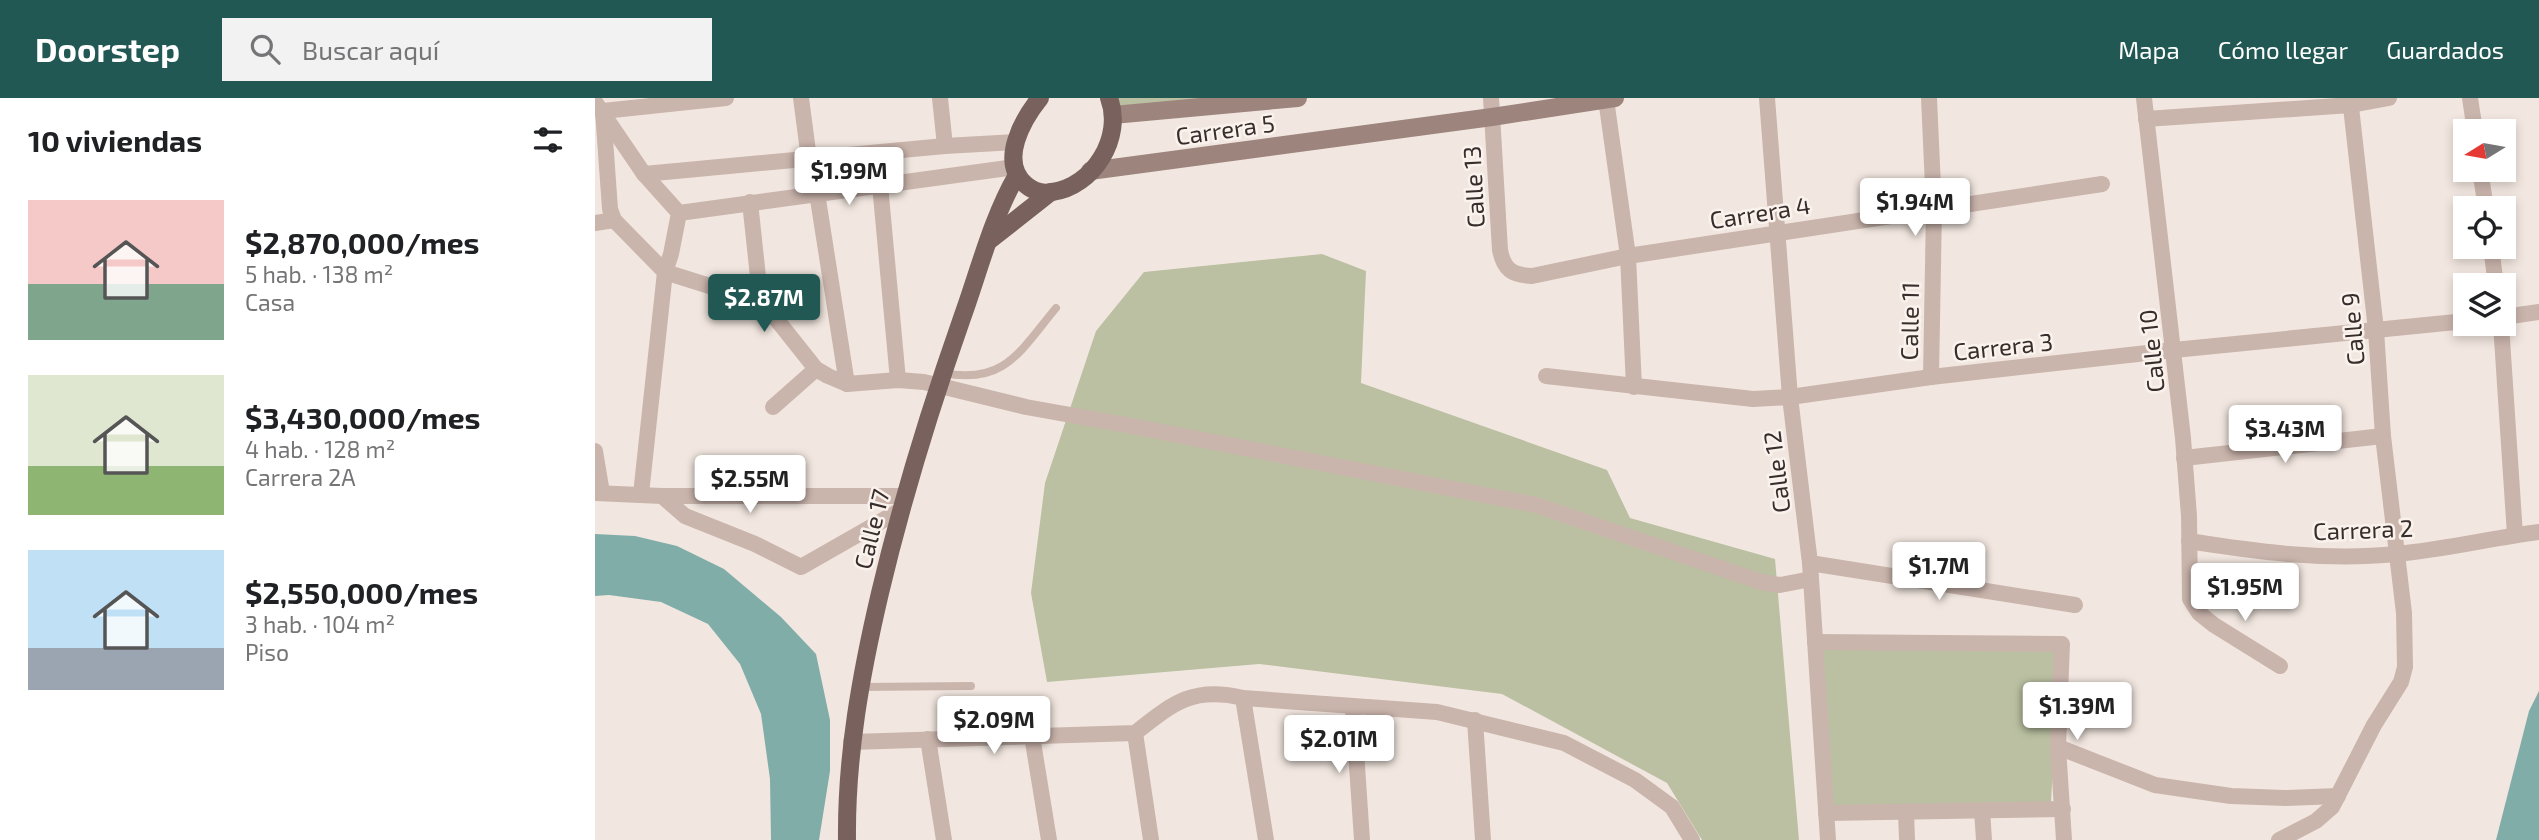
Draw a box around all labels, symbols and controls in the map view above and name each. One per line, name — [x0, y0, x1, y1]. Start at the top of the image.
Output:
search box — [222, 18, 712, 81]
text: Doorstep — [35, 29, 180, 69]
icon: search — [246, 30, 284, 68]
text: Buscar aquí — [302, 34, 439, 65]
text: Mapa — [2118, 35, 2180, 64]
text: Cómo llegar — [2218, 35, 2348, 64]
text: Guardados — [2386, 35, 2504, 64]
street label: Carrera 5 — [1174, 108, 1276, 150]
north arrow — [2453, 119, 2517, 182]
map controls — [2453, 119, 2516, 336]
icon: filters — [529, 121, 567, 159]
text: 10 viviendas — [28, 122, 202, 158]
street label: Calle 13 — [1456, 145, 1490, 229]
pin: $1.99M — [792, 148, 906, 207]
text: $1.99M — [810, 156, 888, 184]
pin: $1.94M — [1858, 178, 1972, 238]
text: $1.94M — [1876, 187, 1954, 215]
street label: Carrera 4 — [1708, 190, 1812, 234]
button: locate — [2453, 196, 2516, 259]
text: $2,870,000/mes — [245, 224, 480, 260]
icon: home — [84, 228, 168, 312]
text: 5 hab. · 138 m² — [245, 260, 393, 288]
button: layers — [2453, 273, 2516, 336]
pin: $2.87M — [707, 274, 821, 334]
street label: Calle 11 — [1894, 282, 1924, 360]
text: $2.87M — [724, 283, 804, 311]
text: Casa — [245, 288, 295, 316]
street label: Calle 9 — [2334, 291, 2370, 367]
street label: Calle 10 — [2132, 308, 2170, 394]
street label: Carrera 3 — [1952, 326, 2054, 366]
text: $3,430,000/mes — [245, 399, 481, 435]
icon: home — [84, 403, 168, 487]
pin: $3.43M — [2228, 406, 2342, 465]
text: $3.43M — [2245, 414, 2325, 442]
street label: Calle 12 — [1757, 429, 1795, 515]
text: 4 hab. · 128 m² — [245, 435, 395, 463]
pin: $2.55M — [693, 456, 807, 515]
text: Carrera 2A — [245, 463, 355, 491]
text: $2.55M — [711, 464, 789, 492]
street label: Calle 17 — [847, 486, 895, 572]
street label: Carrera 2 — [2312, 513, 2414, 545]
pin: $1.7M — [1890, 542, 1988, 602]
text: $1.7M — [1908, 551, 1970, 579]
pin: $1.95M — [2188, 564, 2302, 623]
text: $1.95M — [2207, 572, 2283, 600]
text: $2,550,000/mes — [245, 574, 478, 610]
icon: home — [84, 578, 168, 662]
text: 3 hab. · 104 m² — [245, 610, 395, 638]
text: Piso — [245, 638, 289, 666]
pin: $1.39M — [2020, 682, 2134, 742]
text: $1.39M — [2039, 691, 2115, 719]
pin: $2.09M — [937, 696, 1051, 756]
text: $2.09M — [953, 705, 1035, 733]
pin: $2.01M — [1282, 716, 1396, 775]
text: $2.01M — [1300, 724, 1378, 752]

